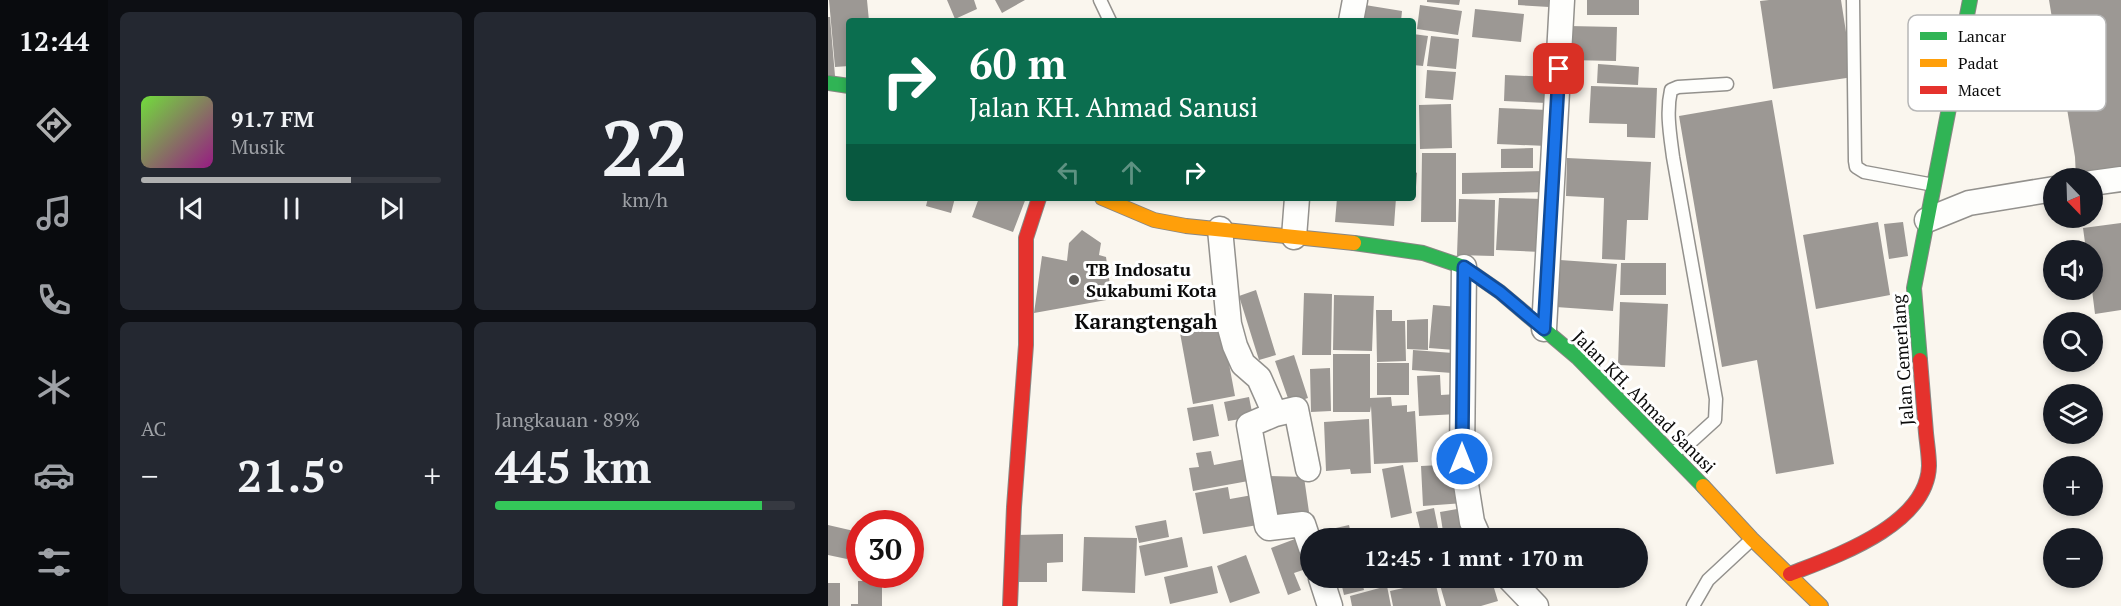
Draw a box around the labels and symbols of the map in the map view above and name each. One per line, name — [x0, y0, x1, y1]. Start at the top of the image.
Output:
legend — [1908, 15, 2106, 111]
text: Lancar — [1958, 25, 2007, 47]
pin — [1533, 43, 1584, 94]
text: Padat — [1958, 52, 1999, 74]
text: Macet — [1958, 79, 2001, 101]
north arrow — [2043, 168, 2103, 228]
place label: TB Indosatu Sukabumi Kota — [1086, 257, 1217, 302]
marker: TB Indosatu Sukabumi Kota — [1067, 273, 1081, 287]
street label: Jalan Cemerlang — [1885, 293, 1919, 426]
district label: Karangtengah — [1075, 307, 1218, 335]
street label: Jalan KH. Ahmad Sanusi — [1568, 325, 1721, 478]
position arrow — [1430, 427, 1494, 491]
speed limit sign: 30 — [846, 510, 924, 588]

